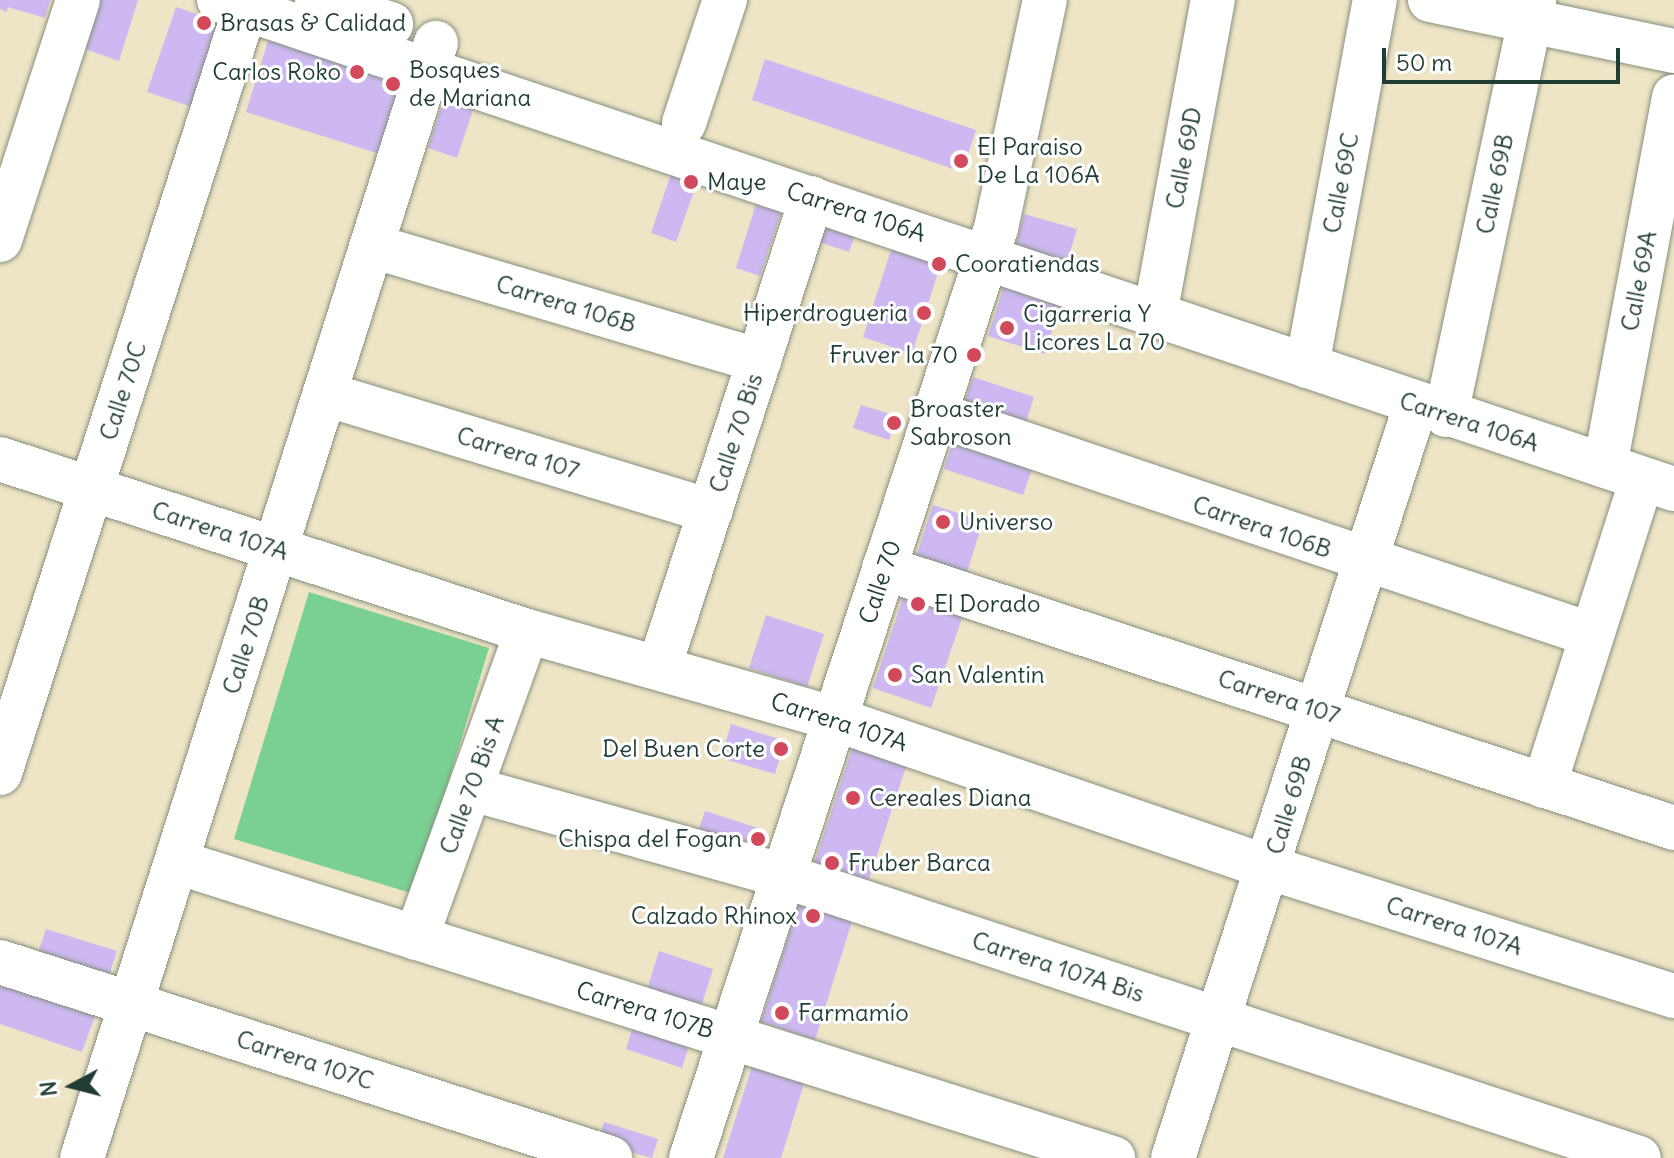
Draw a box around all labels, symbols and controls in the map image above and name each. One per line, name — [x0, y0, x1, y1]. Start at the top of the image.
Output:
place label: Brasas & Calidad — [220, 9, 406, 37]
marker: Brasas & Calidad — [195, 14, 213, 32]
scale bar — [1386, 32, 1624, 82]
text: 50 m — [1396, 47, 1452, 77]
place label: Bosques de Mariana — [409, 56, 531, 112]
place label: Carlos Roko — [212, 58, 341, 86]
marker: Carlos Roko — [348, 63, 366, 81]
marker: Bosques de Mariana — [384, 75, 402, 93]
street label: Calle 69D — [1160, 105, 1208, 211]
street label: Calle 69C — [1317, 130, 1365, 236]
street label: Calle 69B — [1470, 131, 1520, 237]
place label: El Paraiso De La 106A — [977, 133, 1100, 189]
marker: El Paraiso De La 106A — [952, 152, 970, 170]
place label: Maye — [707, 168, 766, 196]
marker: Maye — [682, 173, 700, 191]
street label: Carrera 106A — [783, 176, 929, 248]
street label: Calle 69A — [1615, 228, 1663, 334]
place label: Cooratiendas — [955, 250, 1100, 278]
marker: Cooratiendas — [930, 255, 948, 273]
street label: Carrera 106B — [492, 269, 640, 339]
place label: Hiperdrogueria — [743, 299, 908, 327]
place label: Cigarreria Y Licores La 70 — [1023, 300, 1165, 356]
marker: Hiperdrogueria — [915, 304, 933, 322]
marker: Cigarreria Y Licores La 70 — [998, 319, 1016, 337]
street label: Calle 70C — [94, 338, 152, 444]
place label: Fruver la 70 — [829, 341, 958, 369]
marker: Fruver la 70 — [965, 346, 983, 364]
street label: Calle 70 Bis — [703, 370, 769, 496]
street label: Carrera 106A — [1396, 386, 1542, 458]
place label: Broaster Sabroson — [910, 395, 1012, 451]
marker: Broaster Sabroson — [885, 414, 903, 432]
street label: Carrera 107 — [453, 421, 583, 485]
street label: Carrera 106B — [1189, 490, 1335, 564]
street label: Carrera 107A — [148, 495, 292, 567]
place label: Universo — [959, 508, 1053, 536]
marker: Universo — [934, 513, 952, 531]
street label: Calle 70 — [853, 537, 907, 627]
place label: El Dorado — [934, 590, 1040, 618]
street label: Calle 70B — [217, 592, 275, 698]
marker: El Dorado — [909, 595, 927, 613]
place label: San Valentin — [911, 661, 1045, 689]
street label: Carrera 107 — [1214, 664, 1344, 730]
marker: San Valentin — [886, 666, 904, 684]
street label: Carrera 107A — [767, 686, 911, 758]
street label: Calle 70 Bis A — [434, 712, 510, 858]
place label: Del Buen Corte — [602, 735, 765, 763]
marker: Del Buen Corte — [772, 740, 790, 758]
street label: Calle 69B — [1260, 752, 1318, 858]
place label: Cereales Diana — [869, 784, 1031, 812]
marker: Cereales Diana — [844, 789, 862, 807]
place label: Chispa del Fogan — [558, 825, 742, 853]
marker: Chispa del Fogan — [749, 830, 767, 848]
place label: Fruber Barca — [848, 849, 991, 877]
marker: Fruber Barca — [823, 854, 841, 872]
street label: Carrera 107A — [1382, 890, 1526, 962]
place label: Calzado Rhinox — [631, 902, 797, 930]
marker: Calzado Rhinox — [804, 907, 822, 925]
street label: Carrera 107A Bis — [968, 926, 1148, 1008]
street label: Carrera 107B — [573, 975, 717, 1045]
place label: Farmamío — [798, 999, 909, 1027]
marker: Farmamío — [773, 1004, 791, 1022]
street label: Carrera 107C — [233, 1024, 377, 1096]
north arrow — [32, 1046, 112, 1126]
text: N — [33, 1080, 63, 1098]

